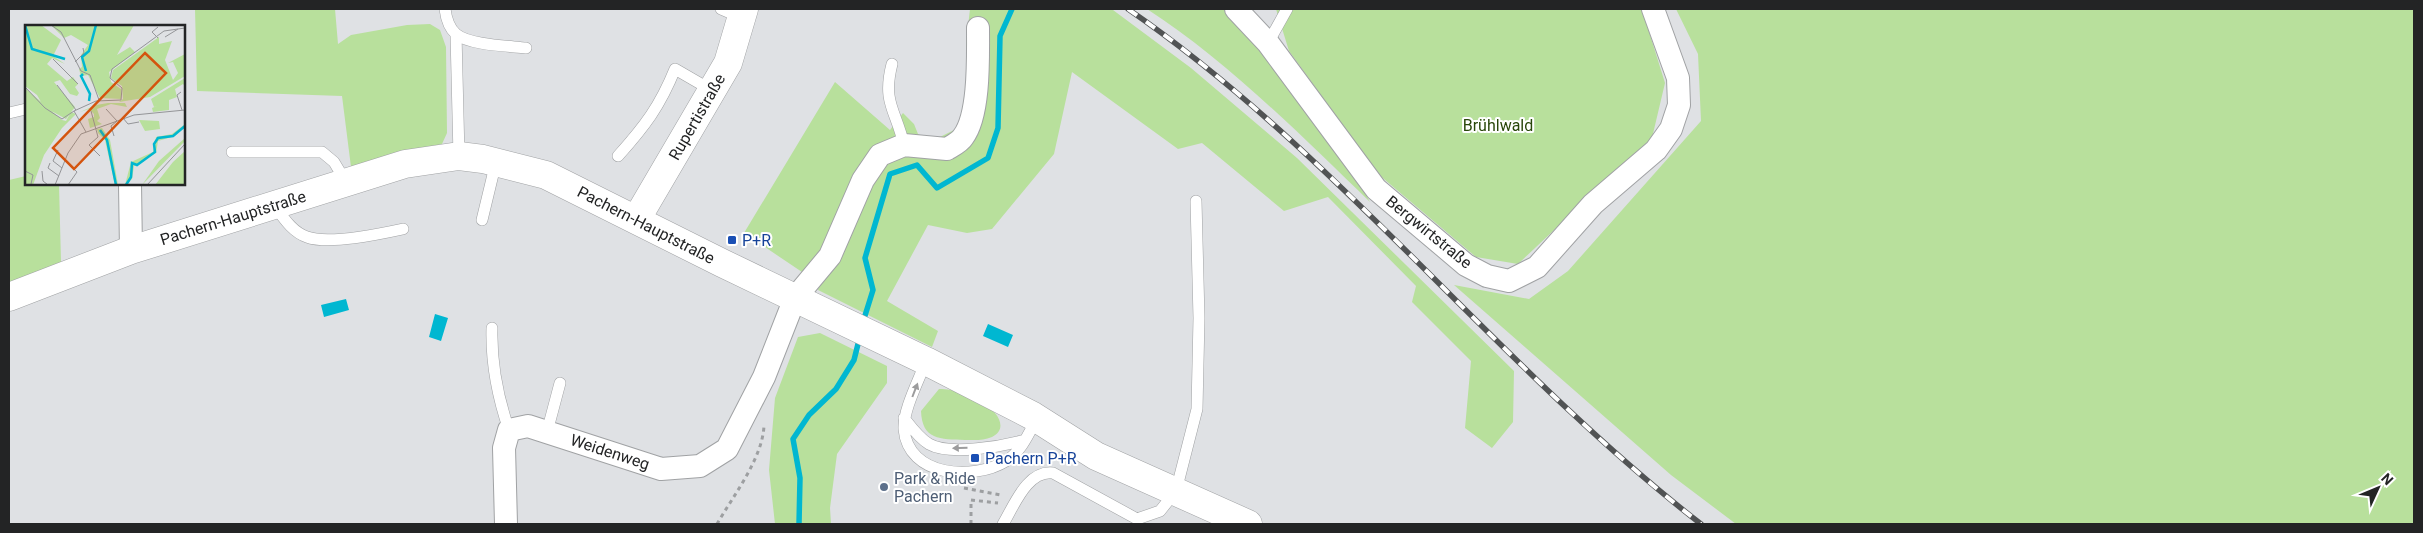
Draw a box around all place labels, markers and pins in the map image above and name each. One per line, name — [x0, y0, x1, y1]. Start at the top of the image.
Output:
place label: P+R — [742, 231, 771, 250]
marker: P+R — [726, 234, 738, 246]
place label: Pachern P+R — [985, 449, 1077, 468]
marker: Pachern P+R — [969, 452, 981, 464]
place label: Park & Ride Pachern — [894, 469, 975, 506]
marker: Park & Ride Pachern — [878, 481, 890, 493]

